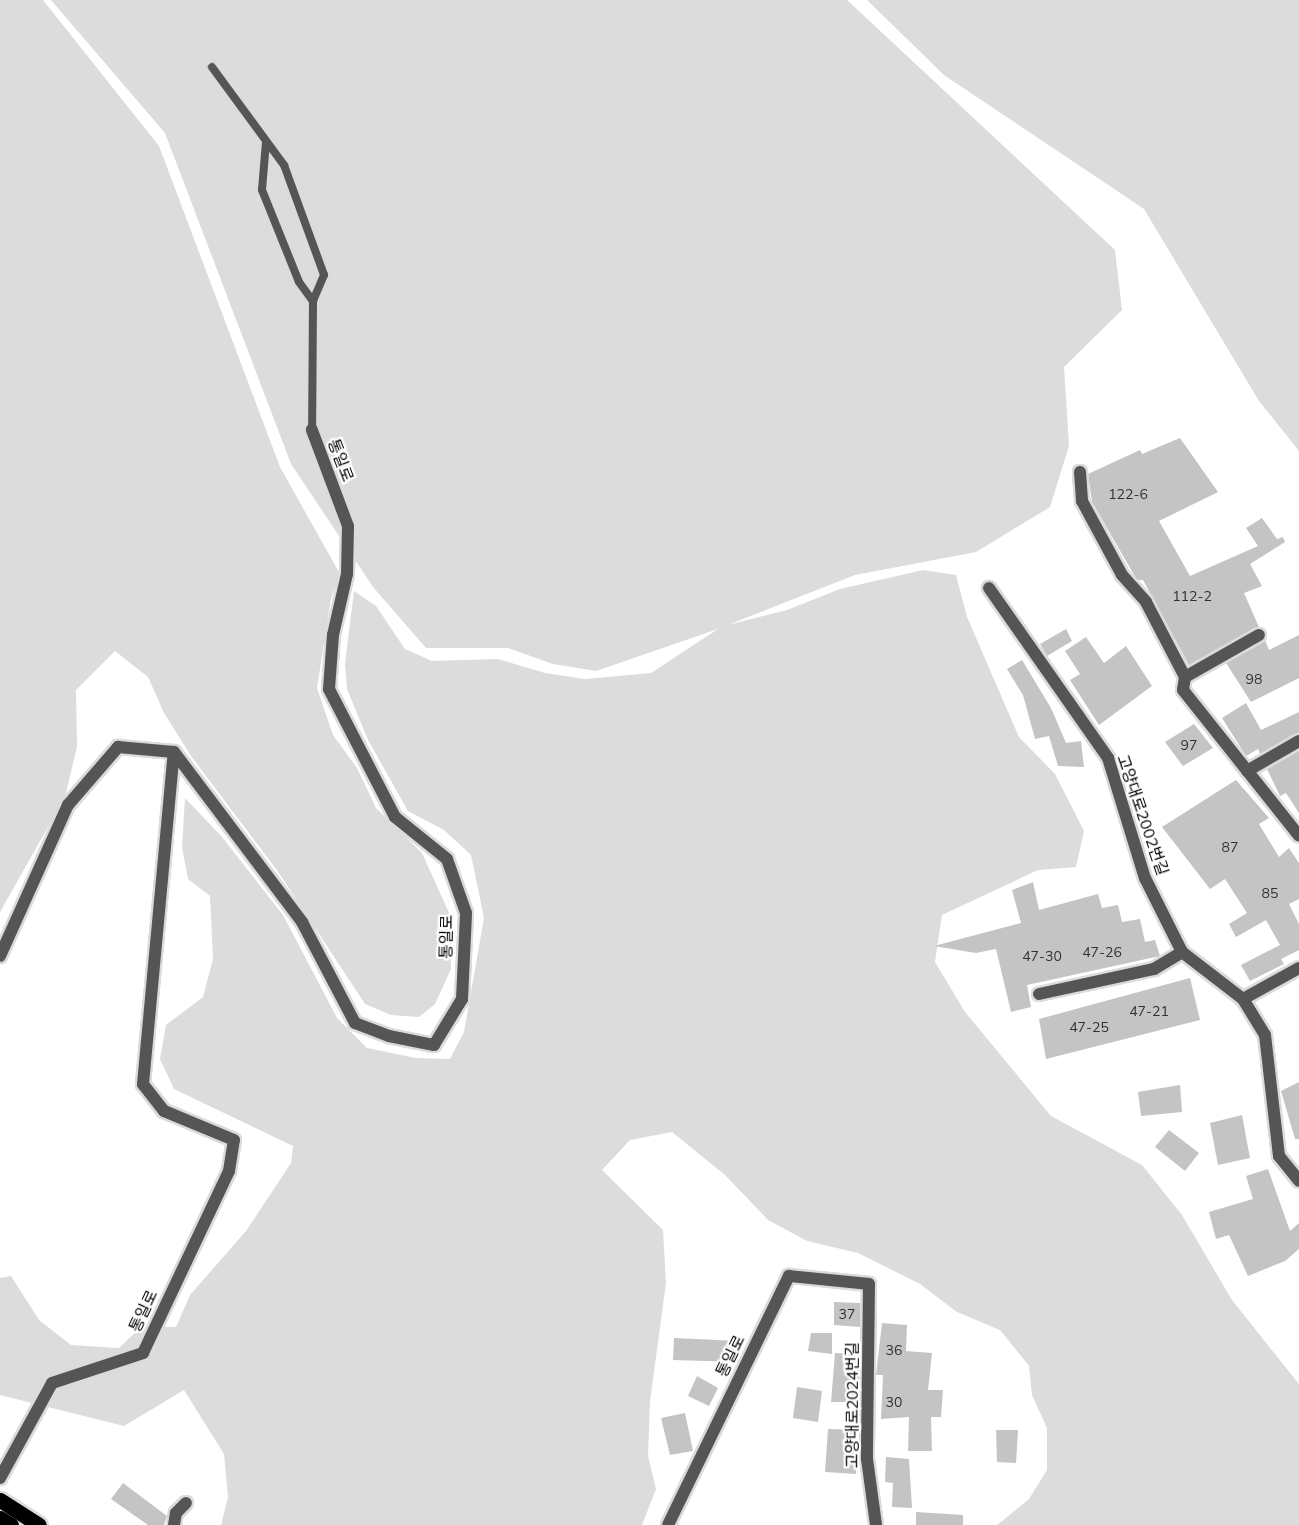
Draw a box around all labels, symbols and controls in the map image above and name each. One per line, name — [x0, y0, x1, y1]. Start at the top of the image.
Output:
street label: 통일로 — [324, 436, 358, 484]
house number: 122-6 — [1108, 486, 1148, 502]
house number: 112-2 — [1172, 588, 1212, 604]
house number: 98 — [1246, 671, 1262, 687]
house number: 97 — [1181, 737, 1197, 753]
street label: 고양대로2002번길 — [1113, 752, 1173, 878]
house number: 87 — [1222, 839, 1238, 855]
house number: 85 — [1262, 885, 1278, 901]
street label: 통일로 — [436, 915, 456, 959]
house number: 47-26 — [1082, 944, 1122, 960]
house number: 47-30 — [1022, 948, 1062, 964]
house number: 47-21 — [1129, 1003, 1169, 1019]
house number: 47-25 — [1069, 1019, 1109, 1035]
street label: 통일로 — [125, 1287, 161, 1335]
house number: 37 — [839, 1306, 855, 1322]
street label: 통일로 — [712, 1332, 748, 1380]
street label: 고양대로2024번길 — [842, 1342, 862, 1468]
house number: 36 — [886, 1342, 902, 1358]
house number: 30 — [886, 1394, 902, 1410]

